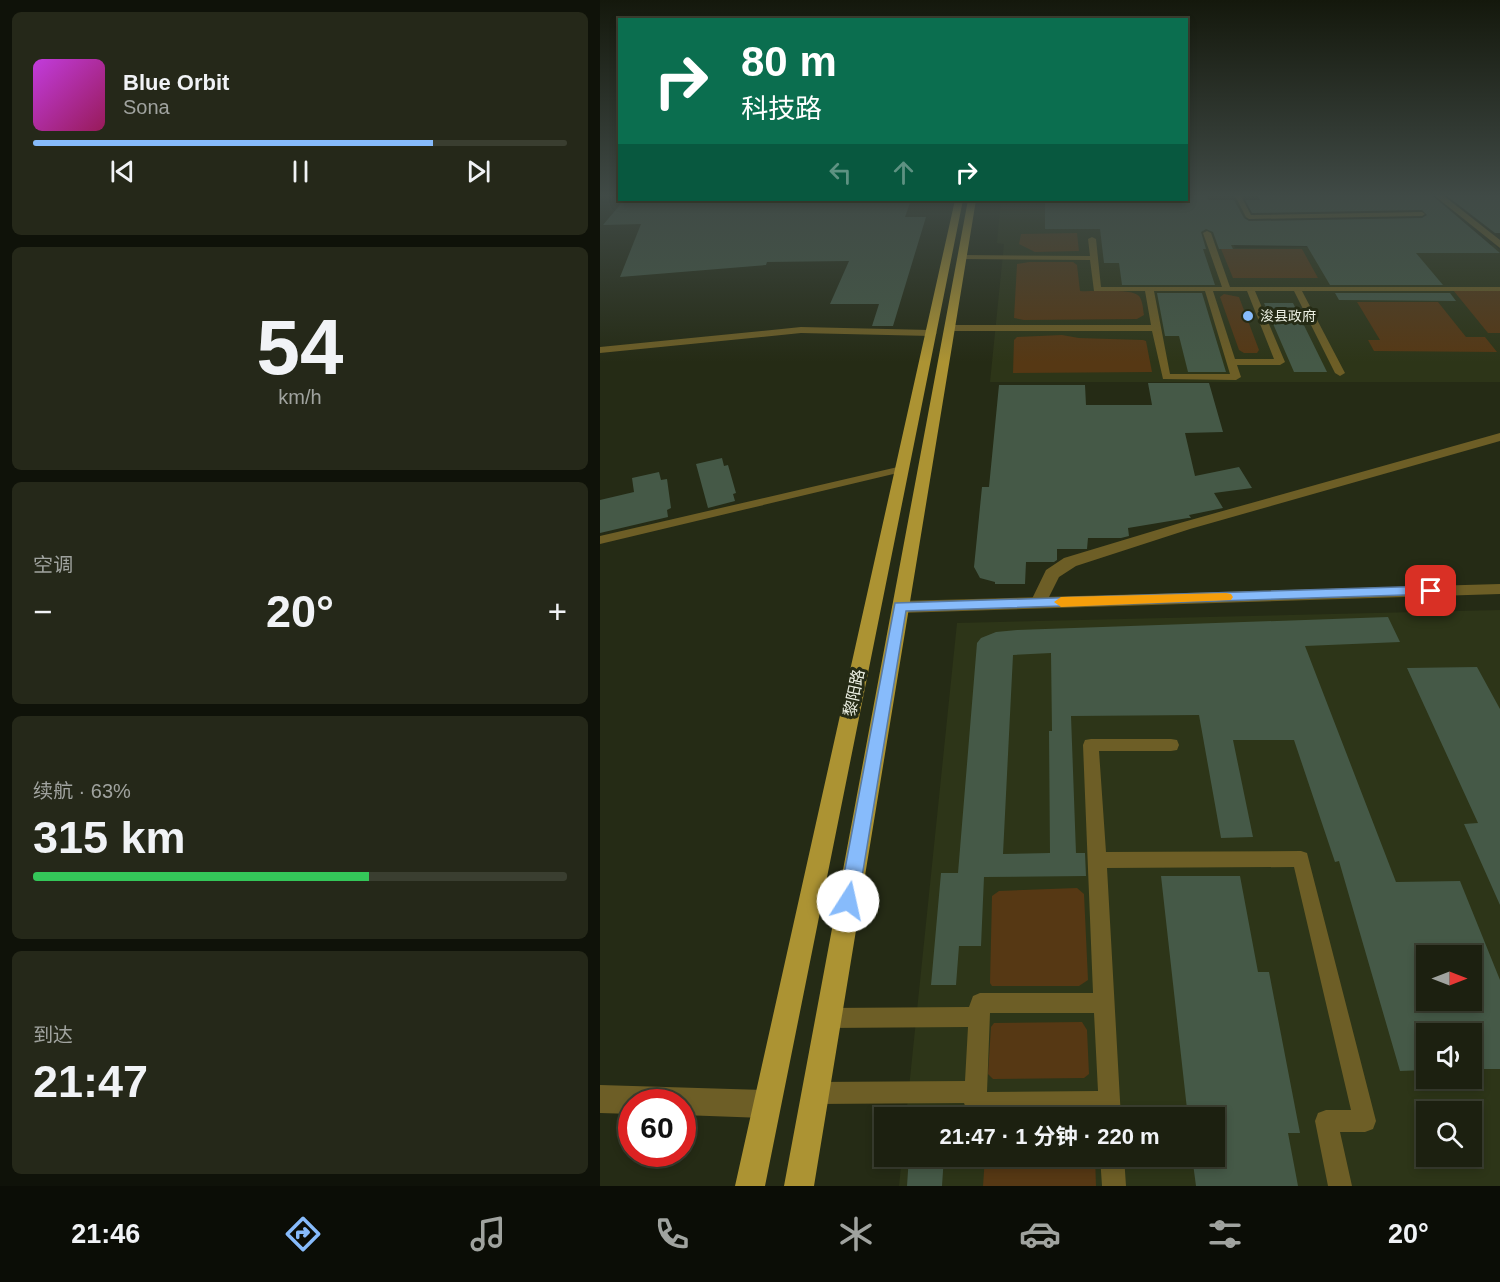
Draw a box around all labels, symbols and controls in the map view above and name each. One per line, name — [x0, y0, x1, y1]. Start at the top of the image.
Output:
text: 80 m — [741, 38, 837, 85]
icon: right — [642, 42, 720, 120]
text: Blue Orbit — [123, 70, 229, 95]
text: 科技路 — [741, 94, 822, 124]
text: Sona — [123, 96, 170, 118]
icon: previous — [106, 155, 139, 188]
icon: pause — [284, 155, 317, 188]
icon: next — [462, 155, 495, 188]
icon: left — [824, 156, 857, 189]
icon: ahead — [887, 156, 920, 189]
icon: right — [950, 156, 983, 189]
text: 54 — [257, 303, 343, 391]
place label: 浚县政府 — [1260, 308, 1316, 324]
marker: 浚县政府 — [1241, 309, 1255, 323]
text: km/h — [278, 386, 322, 408]
text: 空调 — [33, 554, 73, 576]
pin — [1405, 565, 1456, 616]
icon: arrive — [1414, 574, 1447, 607]
text: 20° — [266, 586, 334, 637]
text: − — [33, 593, 52, 630]
text: + — [548, 593, 567, 630]
street label: 黎阳路 — [841, 668, 867, 718]
text: 续航 · 63% — [33, 780, 131, 802]
text: 315 km — [33, 812, 186, 863]
position arrow — [816, 869, 880, 933]
north arrow — [1416, 945, 1482, 1011]
map controls — [1416, 945, 1482, 1167]
button: sound — [1416, 1023, 1482, 1089]
text: 到达 — [33, 1024, 73, 1046]
text: 21:47 — [33, 1056, 148, 1107]
speed limit sign: 60 — [618, 1089, 696, 1167]
button: search — [1416, 1101, 1482, 1167]
text: 21:47 · 1 分钟 · 220 m — [939, 1124, 1160, 1149]
icon: directions — [282, 1213, 324, 1255]
icon: music — [467, 1213, 509, 1255]
icon: phone — [651, 1213, 693, 1255]
icon: climate — [835, 1213, 877, 1255]
icon: car — [1019, 1213, 1061, 1255]
icon: filters — [1204, 1213, 1246, 1255]
text: 21:46 — [71, 1219, 140, 1249]
text: 20° — [1388, 1219, 1429, 1249]

